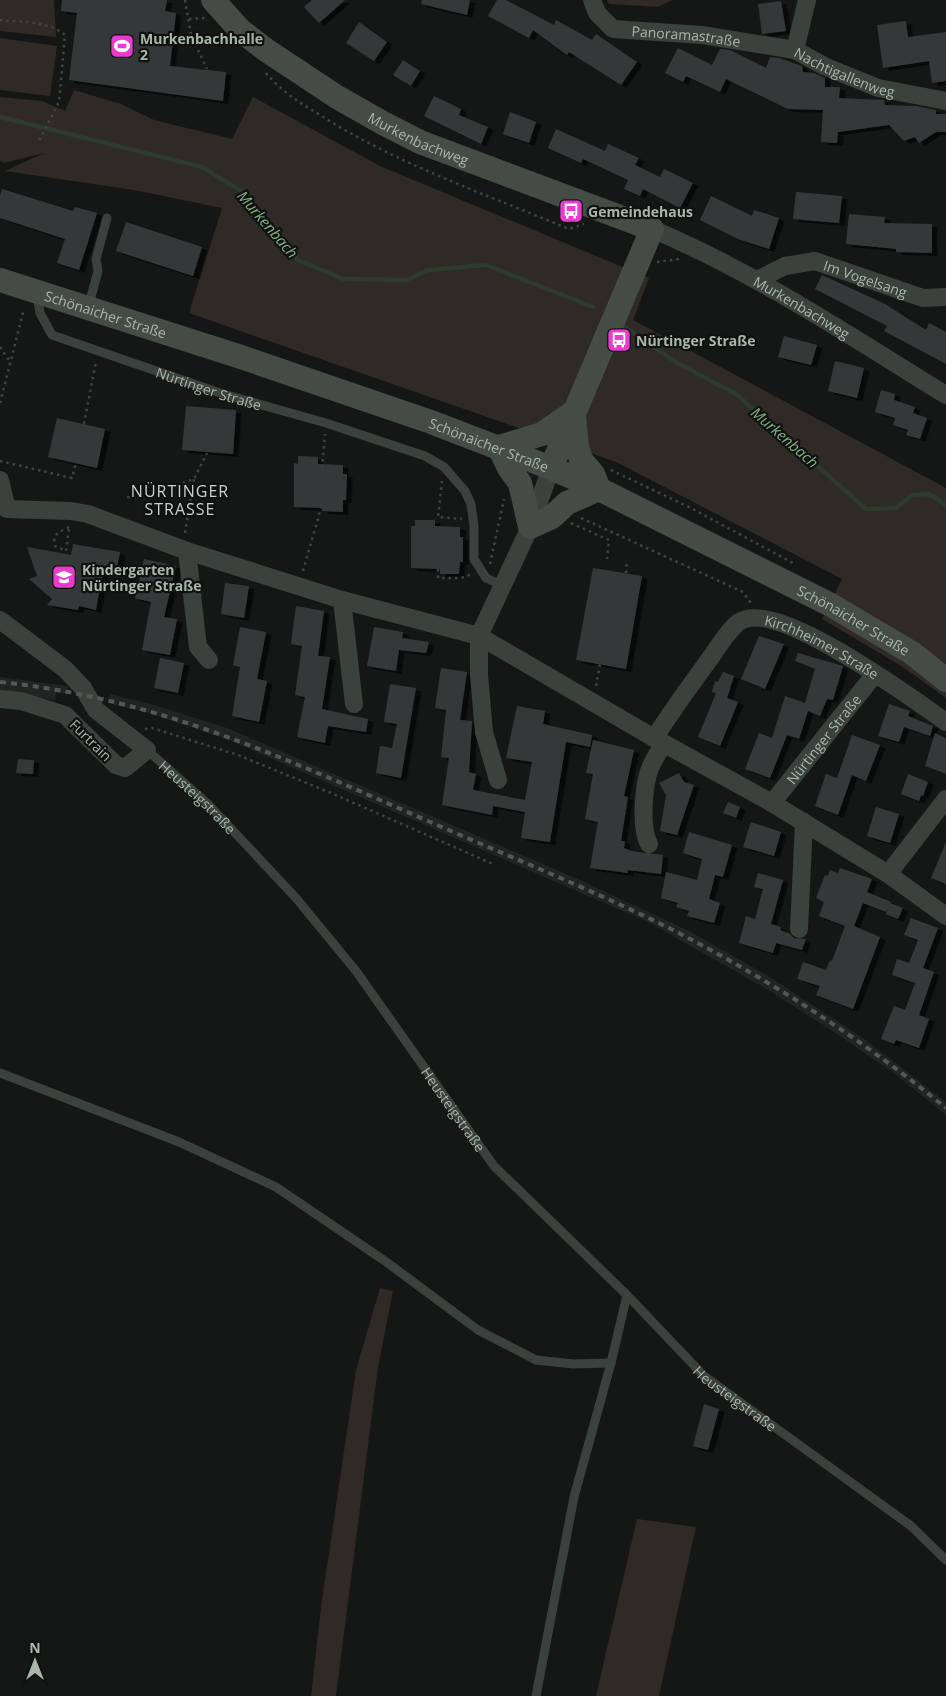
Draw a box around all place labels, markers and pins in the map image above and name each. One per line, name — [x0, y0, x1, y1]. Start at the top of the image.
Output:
place label: Murkenbachhalle 2 — [140, 29, 263, 64]
sports icon: Murkenbachhalle 2 — [109, 33, 135, 59]
bus stop icon: Gemeindehaus — [558, 198, 584, 224]
place label: Gemeindehaus — [588, 202, 693, 221]
bus stop icon: Nürtinger Straße — [606, 327, 632, 353]
place label: Nürtinger Straße — [636, 331, 756, 350]
place label: Kindergarten Nürtinger Straße — [82, 560, 202, 595]
school or university icon: Kindergarten Nürtinger Straße — [51, 564, 77, 590]

